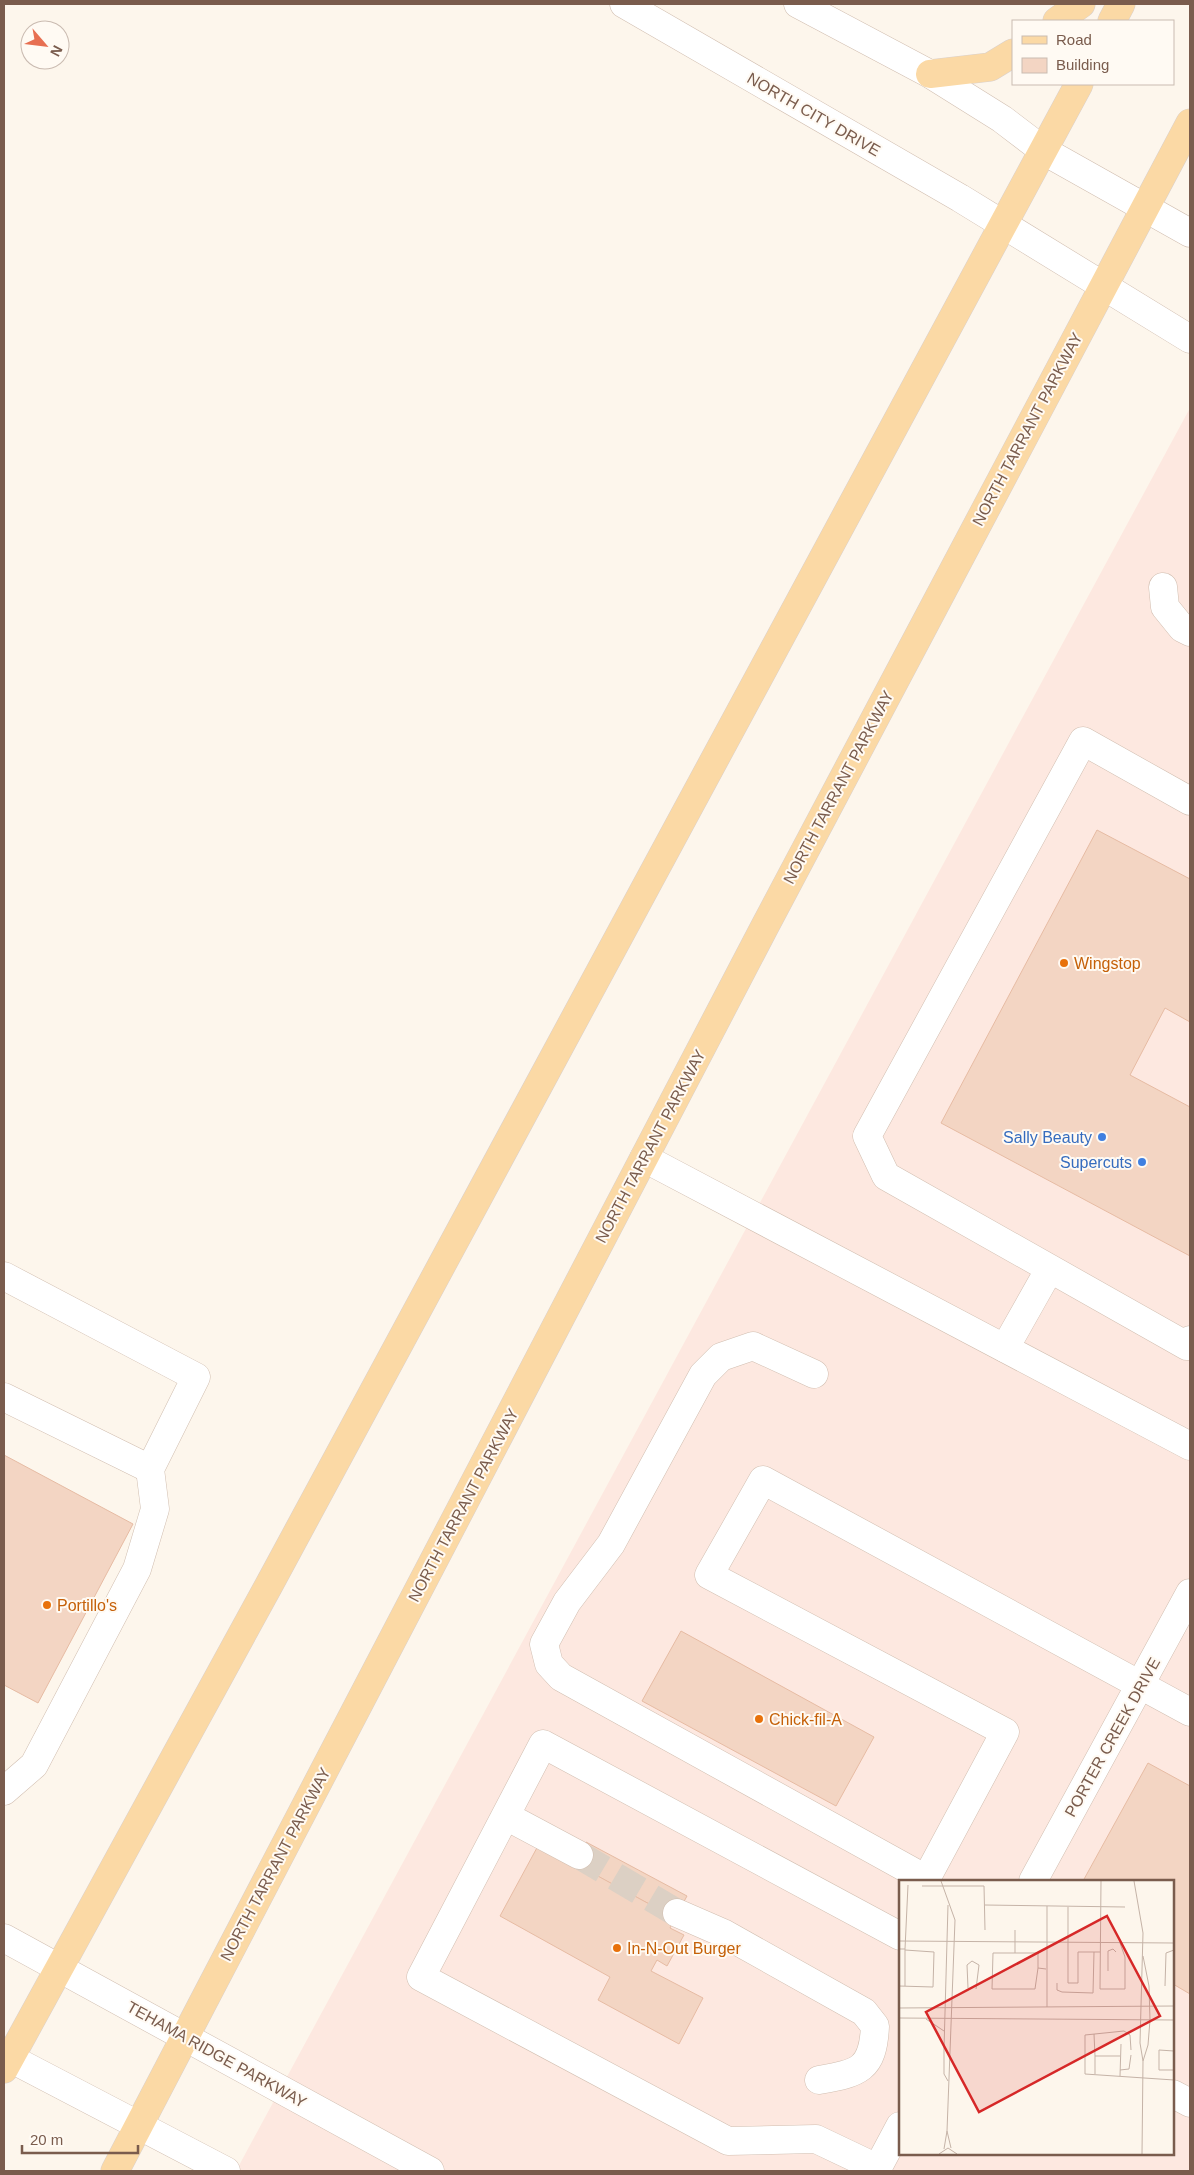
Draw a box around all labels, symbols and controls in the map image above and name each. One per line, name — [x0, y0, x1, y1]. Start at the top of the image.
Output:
north arrow — [20, 20, 70, 70]
legend — [1012, 20, 1174, 85]
text: Road — [1056, 31, 1092, 48]
text: N — [47, 43, 66, 59]
text: Building — [1056, 56, 1109, 73]
street label: NORTH CITY DRIVE — [744, 69, 883, 159]
street label: NORTH TARRANT PARKWAY — [969, 329, 1086, 529]
street label: NORTH TARRANT PARKWAY — [780, 687, 897, 887]
place label: Wingstop — [1074, 955, 1141, 972]
marker: Wingstop — [1058, 957, 1070, 969]
street label: NORTH TARRANT PARKWAY — [592, 1046, 709, 1246]
place label: Sally Beauty — [1003, 1129, 1092, 1146]
marker: Sally Beauty — [1096, 1131, 1108, 1143]
place label: Supercuts — [1060, 1154, 1132, 1171]
marker: Supercuts — [1136, 1156, 1148, 1168]
street label: NORTH TARRANT PARKWAY — [405, 1405, 522, 1605]
place label: Portillo's — [57, 1597, 117, 1614]
marker: Portillo's — [41, 1599, 53, 1611]
street label: PORTER CREEK DRIVE — [1062, 1655, 1163, 1820]
place label: Chick-fil-A — [769, 1711, 842, 1728]
marker: Chick-fil-A — [753, 1713, 765, 1725]
street label: NORTH TARRANT PARKWAY — [217, 1764, 334, 1964]
inset map — [899, 1880, 1174, 2155]
place label: In-N-Out Burger — [627, 1940, 741, 1957]
marker: In-N-Out Burger — [611, 1942, 623, 1954]
street label: TEHAMA RIDGE PARKWAY — [124, 1998, 310, 2111]
scale bar — [22, 2122, 139, 2154]
text: 20 m — [30, 2131, 63, 2148]

